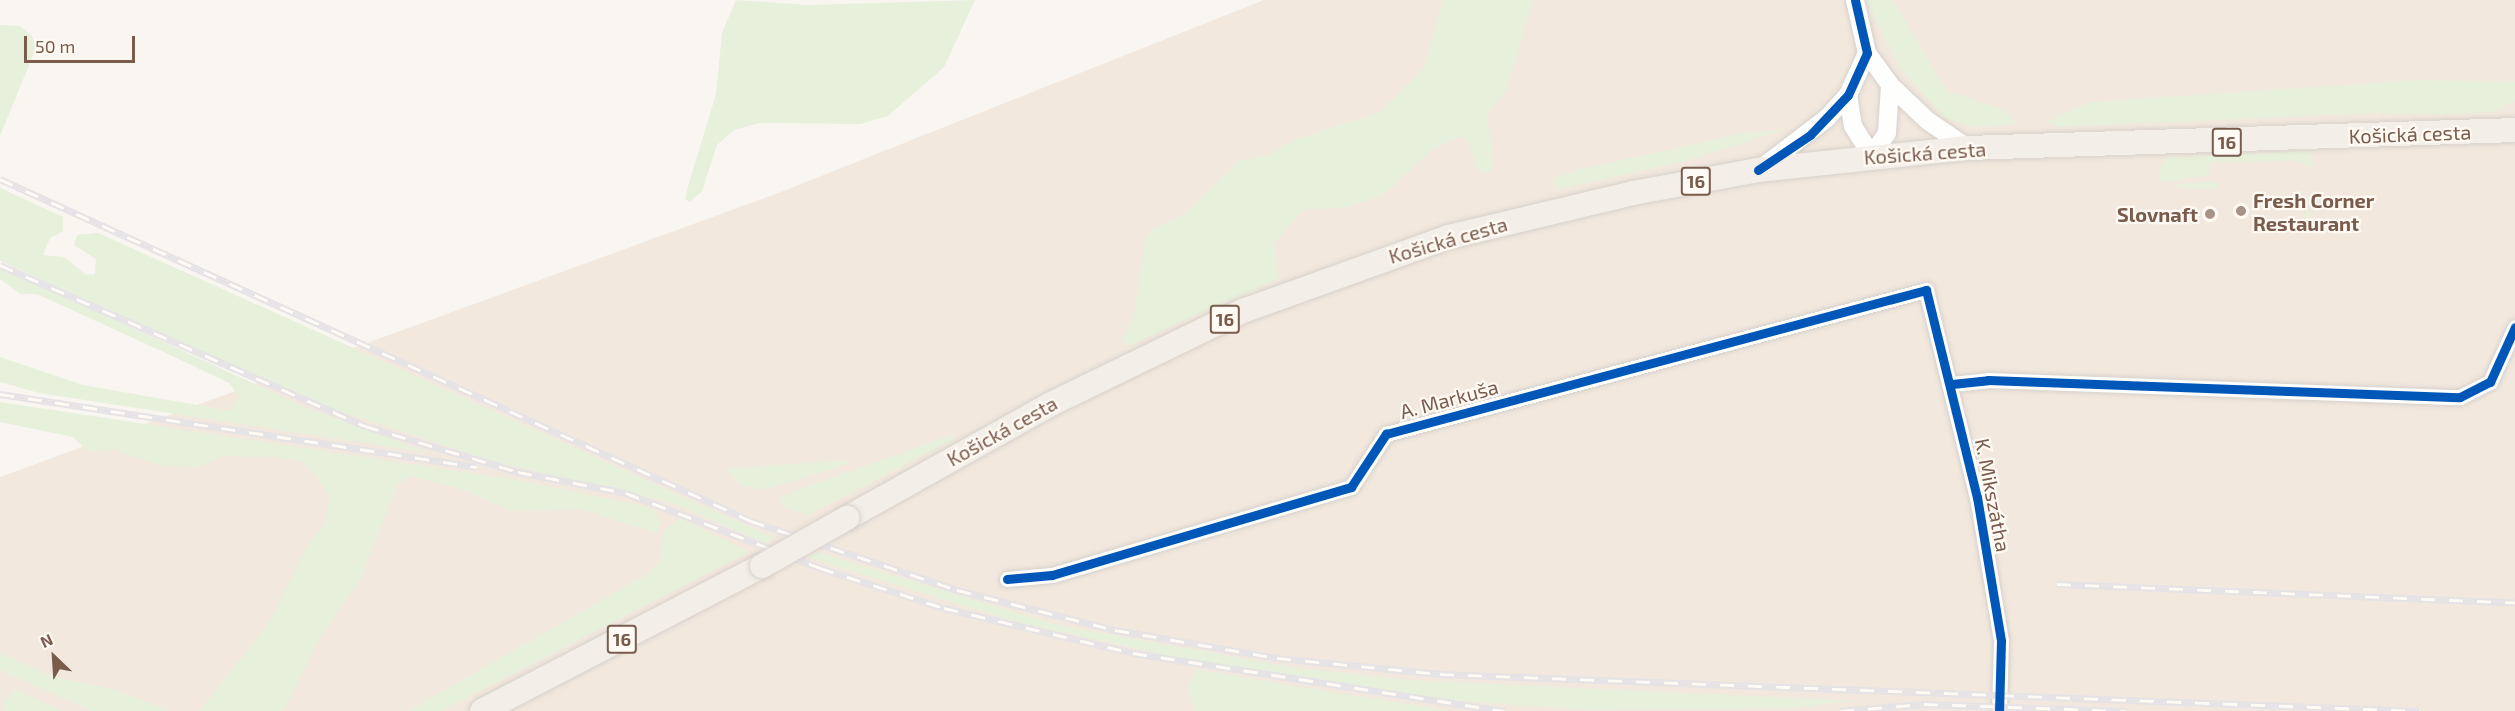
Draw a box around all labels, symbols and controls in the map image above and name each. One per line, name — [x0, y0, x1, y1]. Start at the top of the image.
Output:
scale bar — [27, 24, 138, 62]
text: 50 m — [35, 35, 75, 57]
street label: Košická cesta — [2348, 120, 2472, 148]
road number: 16 — [2210, 127, 2244, 157]
street label: Košická cesta — [1863, 137, 1987, 169]
road number: 16 — [1680, 166, 1712, 196]
place label: Fresh Corner Restaurant — [2253, 188, 2374, 235]
place label: Slovnaft — [2117, 202, 2198, 226]
marker: Fresh Corner Restaurant — [2234, 204, 2248, 218]
marker: Slovnaft — [2203, 207, 2217, 221]
street label: Košická cesta — [1386, 212, 1510, 268]
road number: 16 — [1208, 304, 1242, 334]
street label: A. Markuša — [1397, 374, 1501, 424]
street label: Košická cesta — [943, 391, 1061, 471]
street label: K. Mikszátha — [1970, 436, 2016, 554]
road number: 16 — [606, 624, 638, 654]
north arrow — [24, 627, 84, 687]
text: N — [37, 629, 55, 651]

